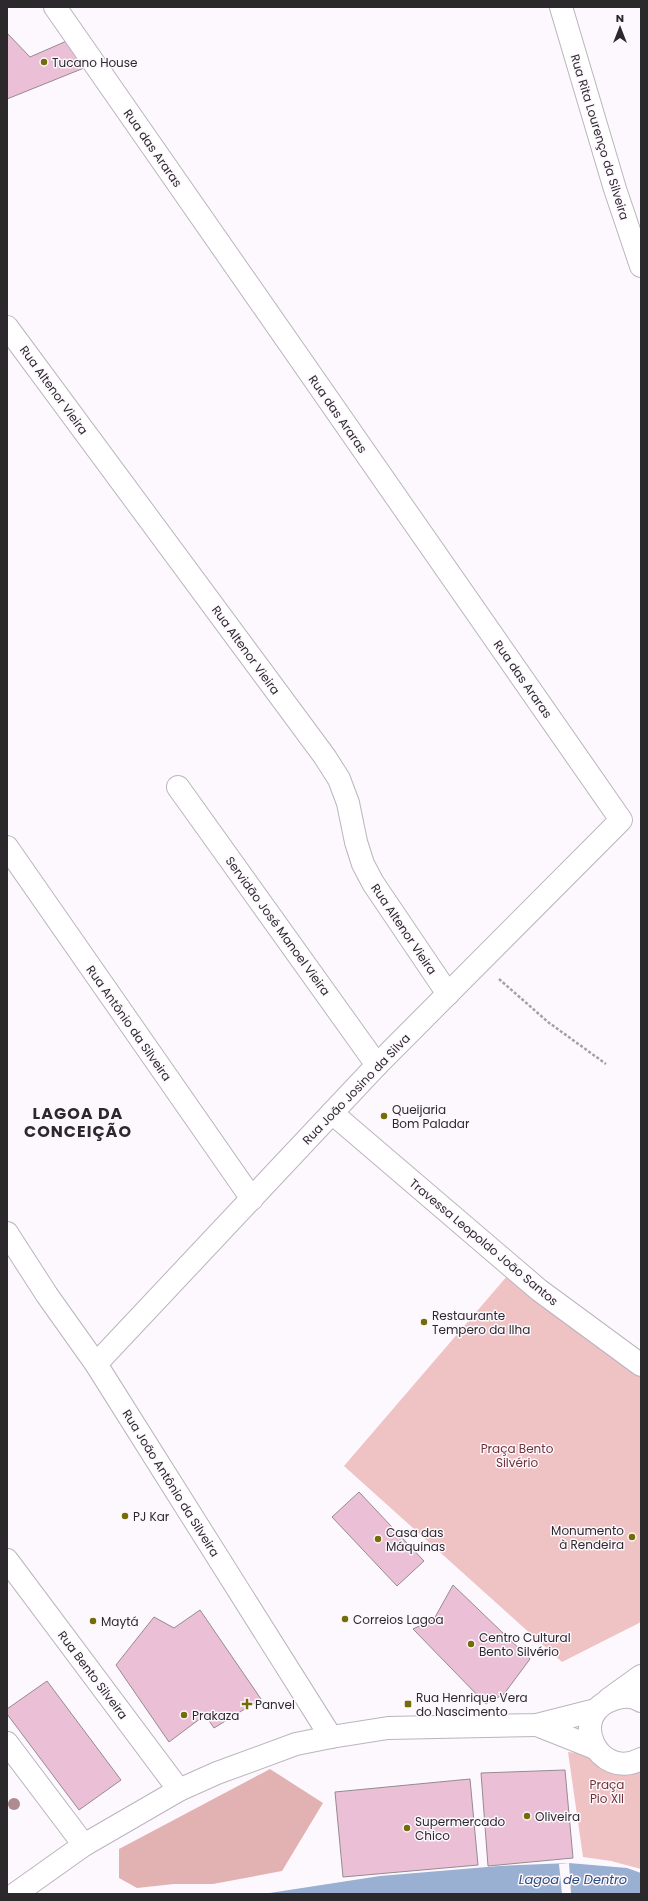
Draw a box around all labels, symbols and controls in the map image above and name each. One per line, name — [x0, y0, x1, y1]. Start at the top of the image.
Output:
north arrow — [600, 8, 640, 48]
text: N — [616, 10, 624, 26]
street label: Rua Rita Lourenço da Silveira — [567, 52, 633, 222]
place label: Tucano House — [52, 54, 138, 71]
marker: Tucano House — [39, 57, 49, 67]
street label: Rua das Araras — [120, 106, 186, 190]
street label: Rua Altenor Vieira — [16, 342, 92, 438]
street label: Rua das Araras — [305, 372, 371, 456]
street label: Rua Altenor Vieira — [208, 602, 284, 698]
street label: Rua das Araras — [490, 637, 556, 721]
street label: Servidão José Manoel Vieira — [222, 853, 334, 999]
street label: Rua Altenor Vieira — [367, 880, 441, 978]
street label: Rua Antônio da Silveira — [83, 962, 175, 1084]
street label: Rua João Josino da Silva — [298, 1030, 414, 1148]
place label: Queijaria Bom Paladar — [392, 1101, 470, 1132]
district label: LAGOA DA CONCEIÇÃO — [24, 1102, 132, 1143]
marker: Queijaria Bom Paladar — [379, 1111, 389, 1121]
street label: Travessa Leopoldo João Santos — [406, 1175, 562, 1309]
place label: Restaurante Tempero da Ilha — [432, 1307, 530, 1338]
marker: Restaurante Tempero da Ilha — [419, 1317, 429, 1327]
street label: Rua João Antônio da Silveira — [119, 1406, 223, 1560]
park label: Praça Bento Silvério — [481, 1440, 554, 1471]
place label: PJ Kar — [133, 1508, 170, 1525]
marker: PJ Kar — [120, 1511, 130, 1521]
place label: Monumento à Rendeira — [551, 1522, 624, 1553]
place label: Casa das Máquinas — [386, 1524, 445, 1555]
marker: Monumento à Rendeira — [627, 1532, 637, 1542]
marker: Casa das Máquinas — [373, 1534, 383, 1544]
place label: Correios Lagoa — [353, 1611, 444, 1628]
place label: Maytá — [101, 1613, 139, 1630]
marker: Correios Lagoa — [340, 1614, 350, 1624]
marker: Maytá — [88, 1616, 98, 1626]
street label: Rua Bento Silveira — [54, 1627, 132, 1723]
place label: Centro Cultural Bento Silvério — [479, 1629, 571, 1660]
marker: Centro Cultural Bento Silvério — [466, 1639, 476, 1649]
place label: Rua Henrique Vera do Nascimento — [416, 1689, 528, 1720]
place label: Panvel — [255, 1696, 295, 1713]
marker: Panvel — [242, 1699, 252, 1709]
marker: Rua Henrique Vera do Nascimento — [403, 1699, 413, 1709]
place label: Prakaza — [192, 1707, 239, 1724]
marker: Prakaza — [179, 1710, 189, 1720]
park label: Praça Pio XII — [590, 1776, 624, 1807]
place label: Oliveira — [535, 1808, 580, 1825]
marker: Oliveira — [522, 1811, 532, 1821]
place label: Supermercado Chico — [415, 1813, 506, 1844]
marker: Supermercado Chico — [402, 1823, 412, 1833]
water label: Lagoa de Dentro — [519, 1870, 627, 1889]

